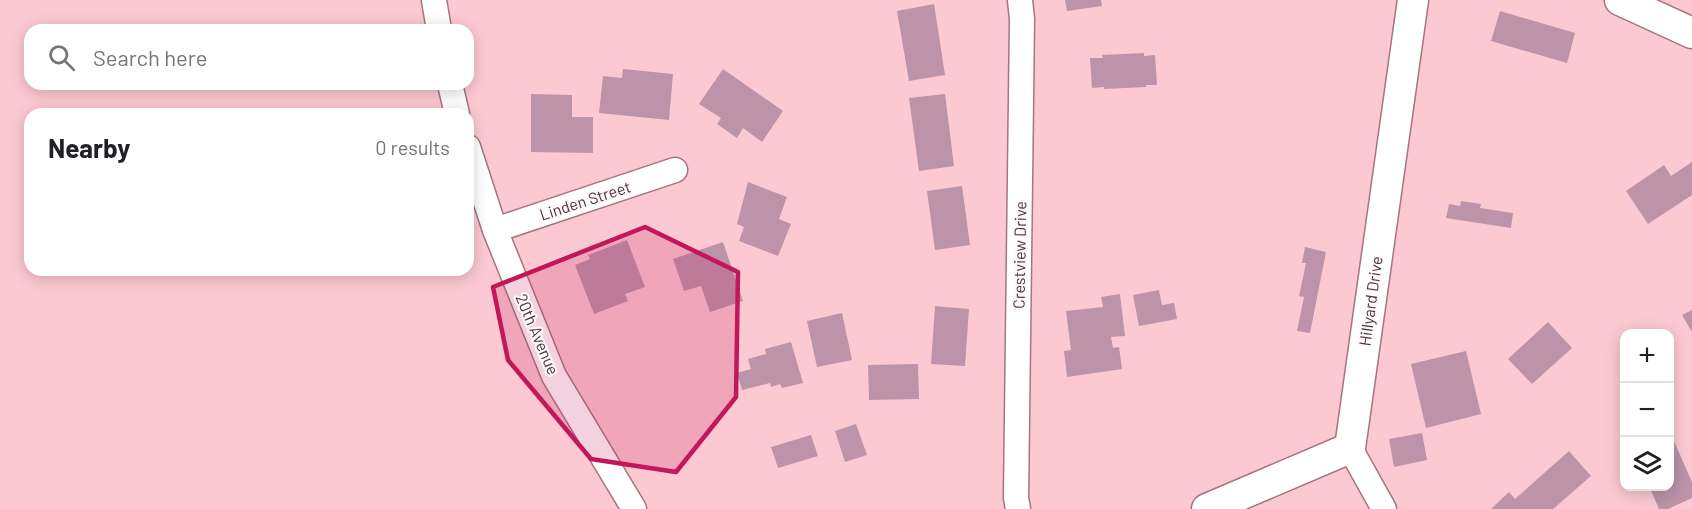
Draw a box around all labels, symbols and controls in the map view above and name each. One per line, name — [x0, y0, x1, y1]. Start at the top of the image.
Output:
search box — [24, 24, 474, 90]
icon: search — [45, 41, 78, 74]
text: Search here — [93, 44, 207, 70]
text: Nearby — [48, 132, 130, 163]
text: 0 results — [375, 135, 450, 159]
street label: Linden Street — [537, 176, 633, 224]
street label: Crestview Drive — [1009, 201, 1029, 309]
street label: Hillyard Drive — [1354, 255, 1386, 347]
street label: 20th Avenue — [512, 291, 564, 377]
map controls — [1620, 329, 1674, 491]
button: + — [1620, 329, 1674, 383]
button: − — [1620, 383, 1674, 437]
button: layers — [1620, 437, 1674, 491]

